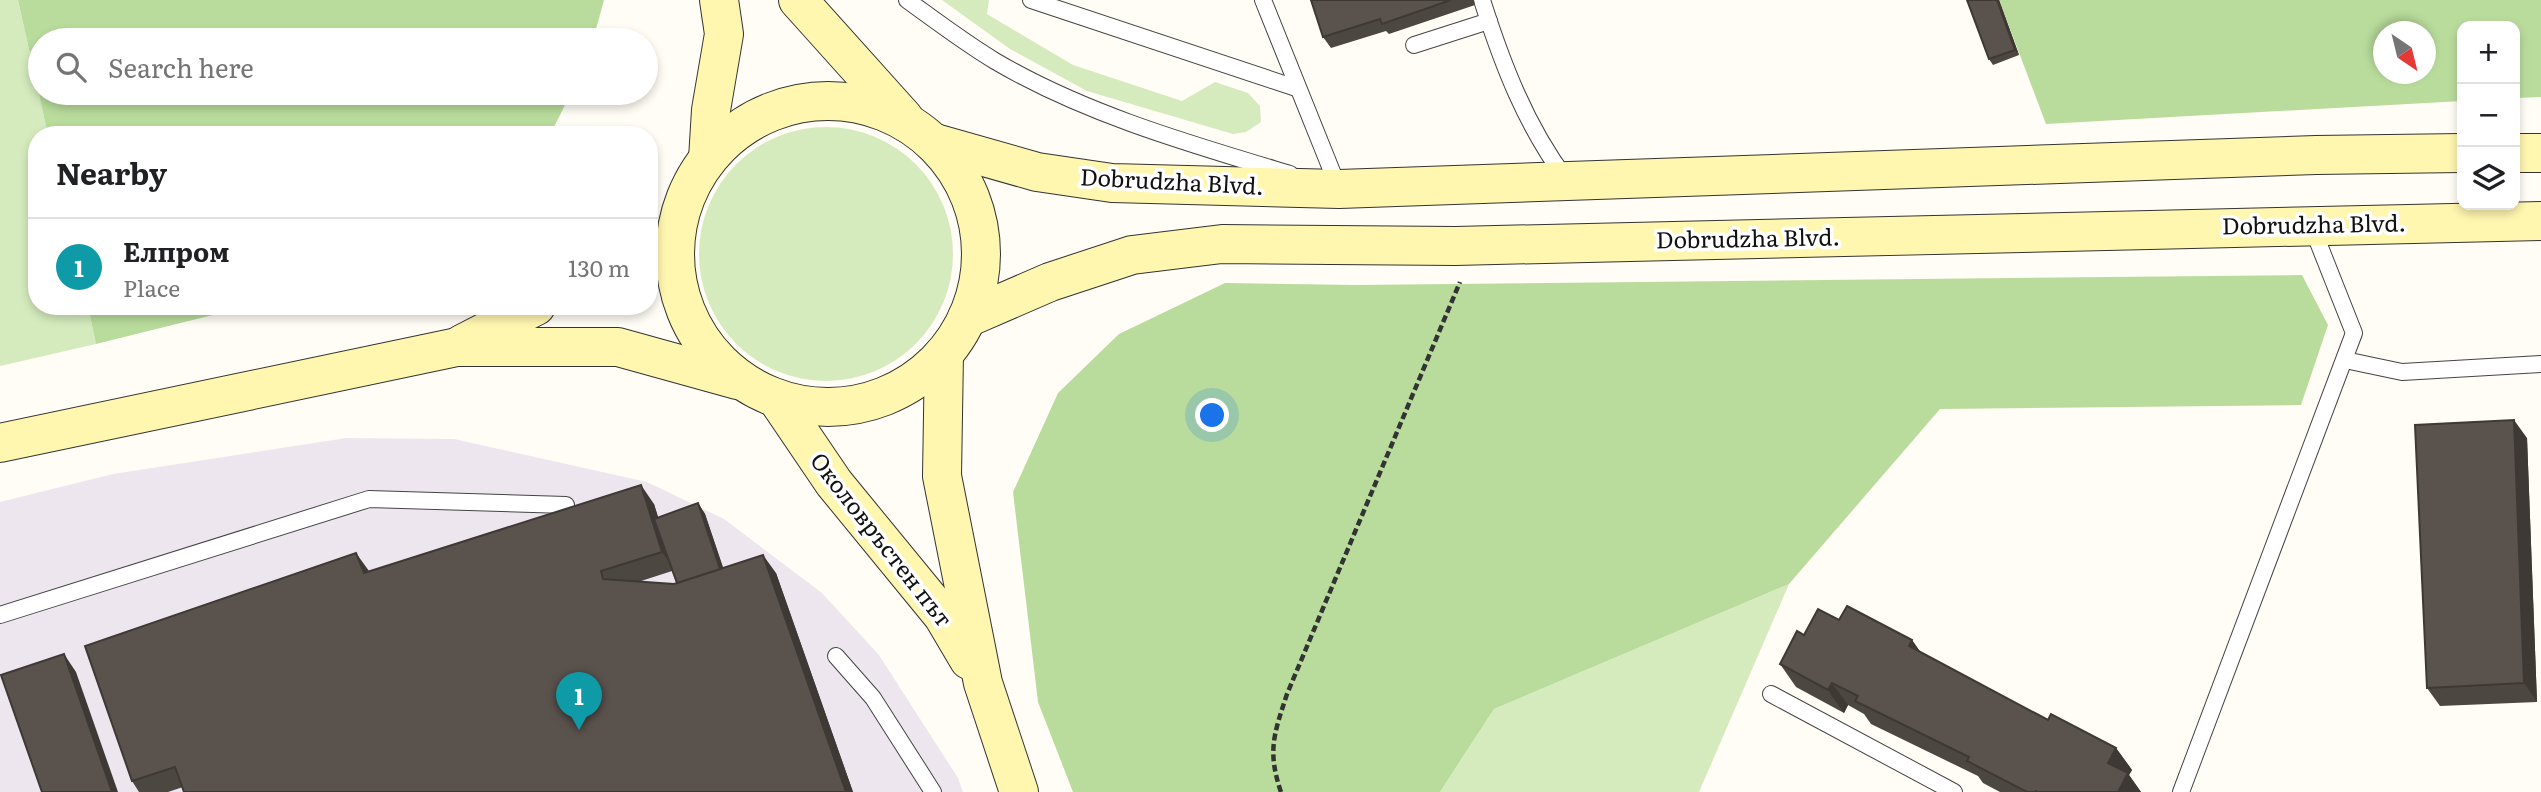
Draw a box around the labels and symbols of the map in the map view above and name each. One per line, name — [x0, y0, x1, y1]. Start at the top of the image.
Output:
north arrow — [2373, 21, 2436, 84]
street label: Dobrudzha Blvd. — [1079, 158, 1265, 202]
street label: Dobrudzha Blvd. — [2222, 204, 2406, 242]
street label: Dobrudzha Blvd. — [1656, 218, 1840, 256]
your location — [1195, 398, 1229, 432]
street label: Околовръстен път — [803, 444, 962, 633]
pin: 1 — [556, 672, 602, 730]

